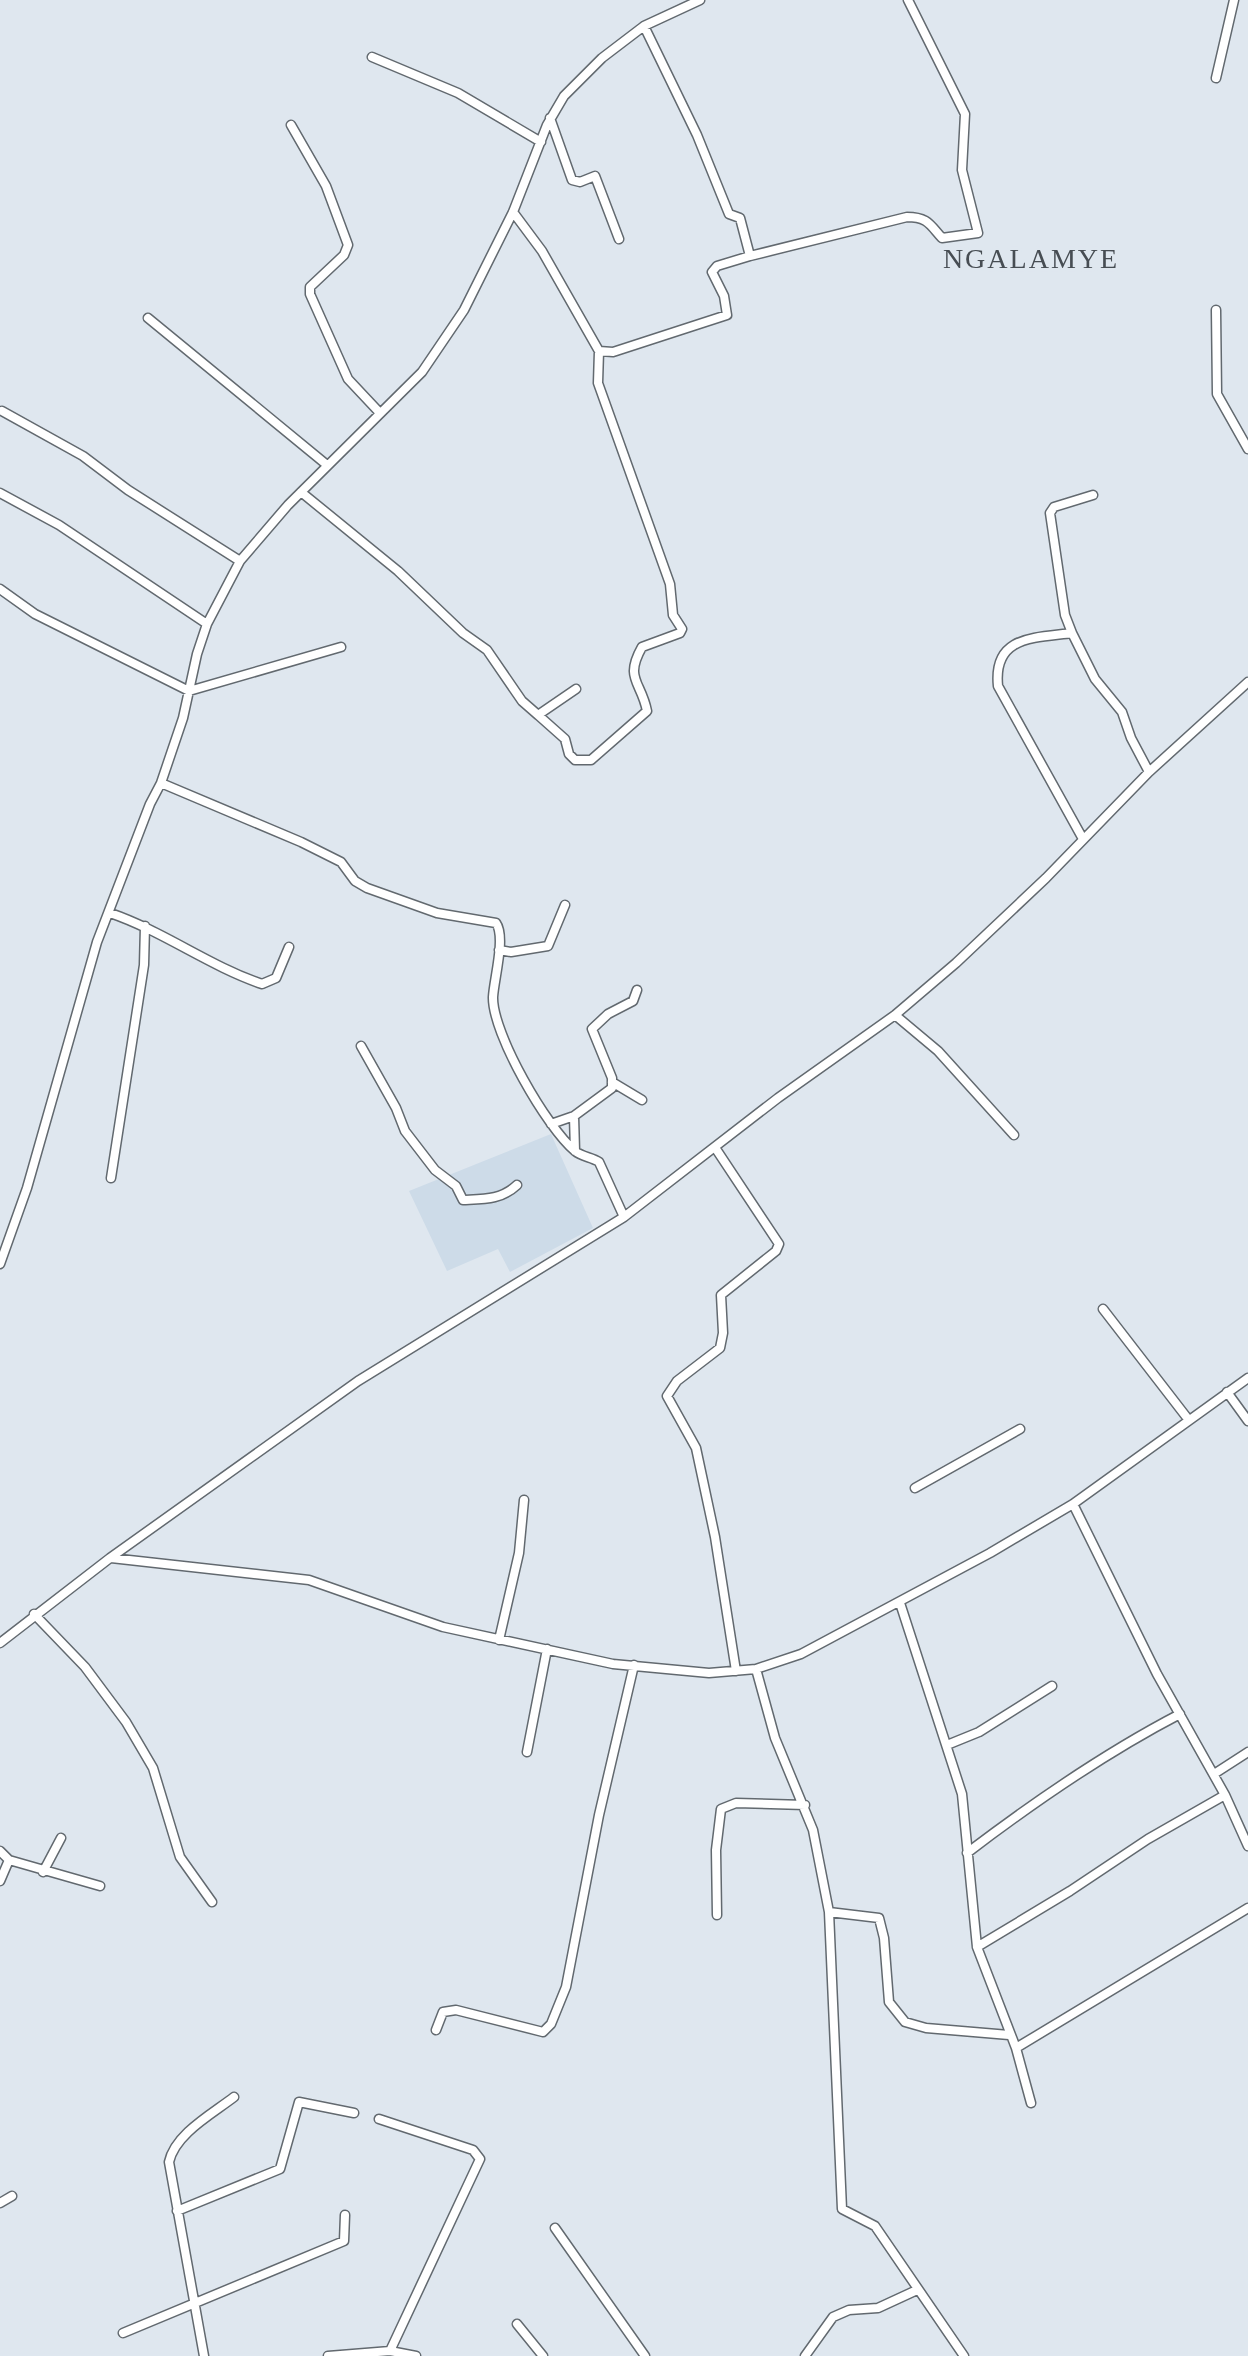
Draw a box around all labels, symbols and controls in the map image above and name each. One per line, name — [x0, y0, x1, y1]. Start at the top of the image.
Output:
district label: NGALAMYE — [943, 243, 1119, 274]

